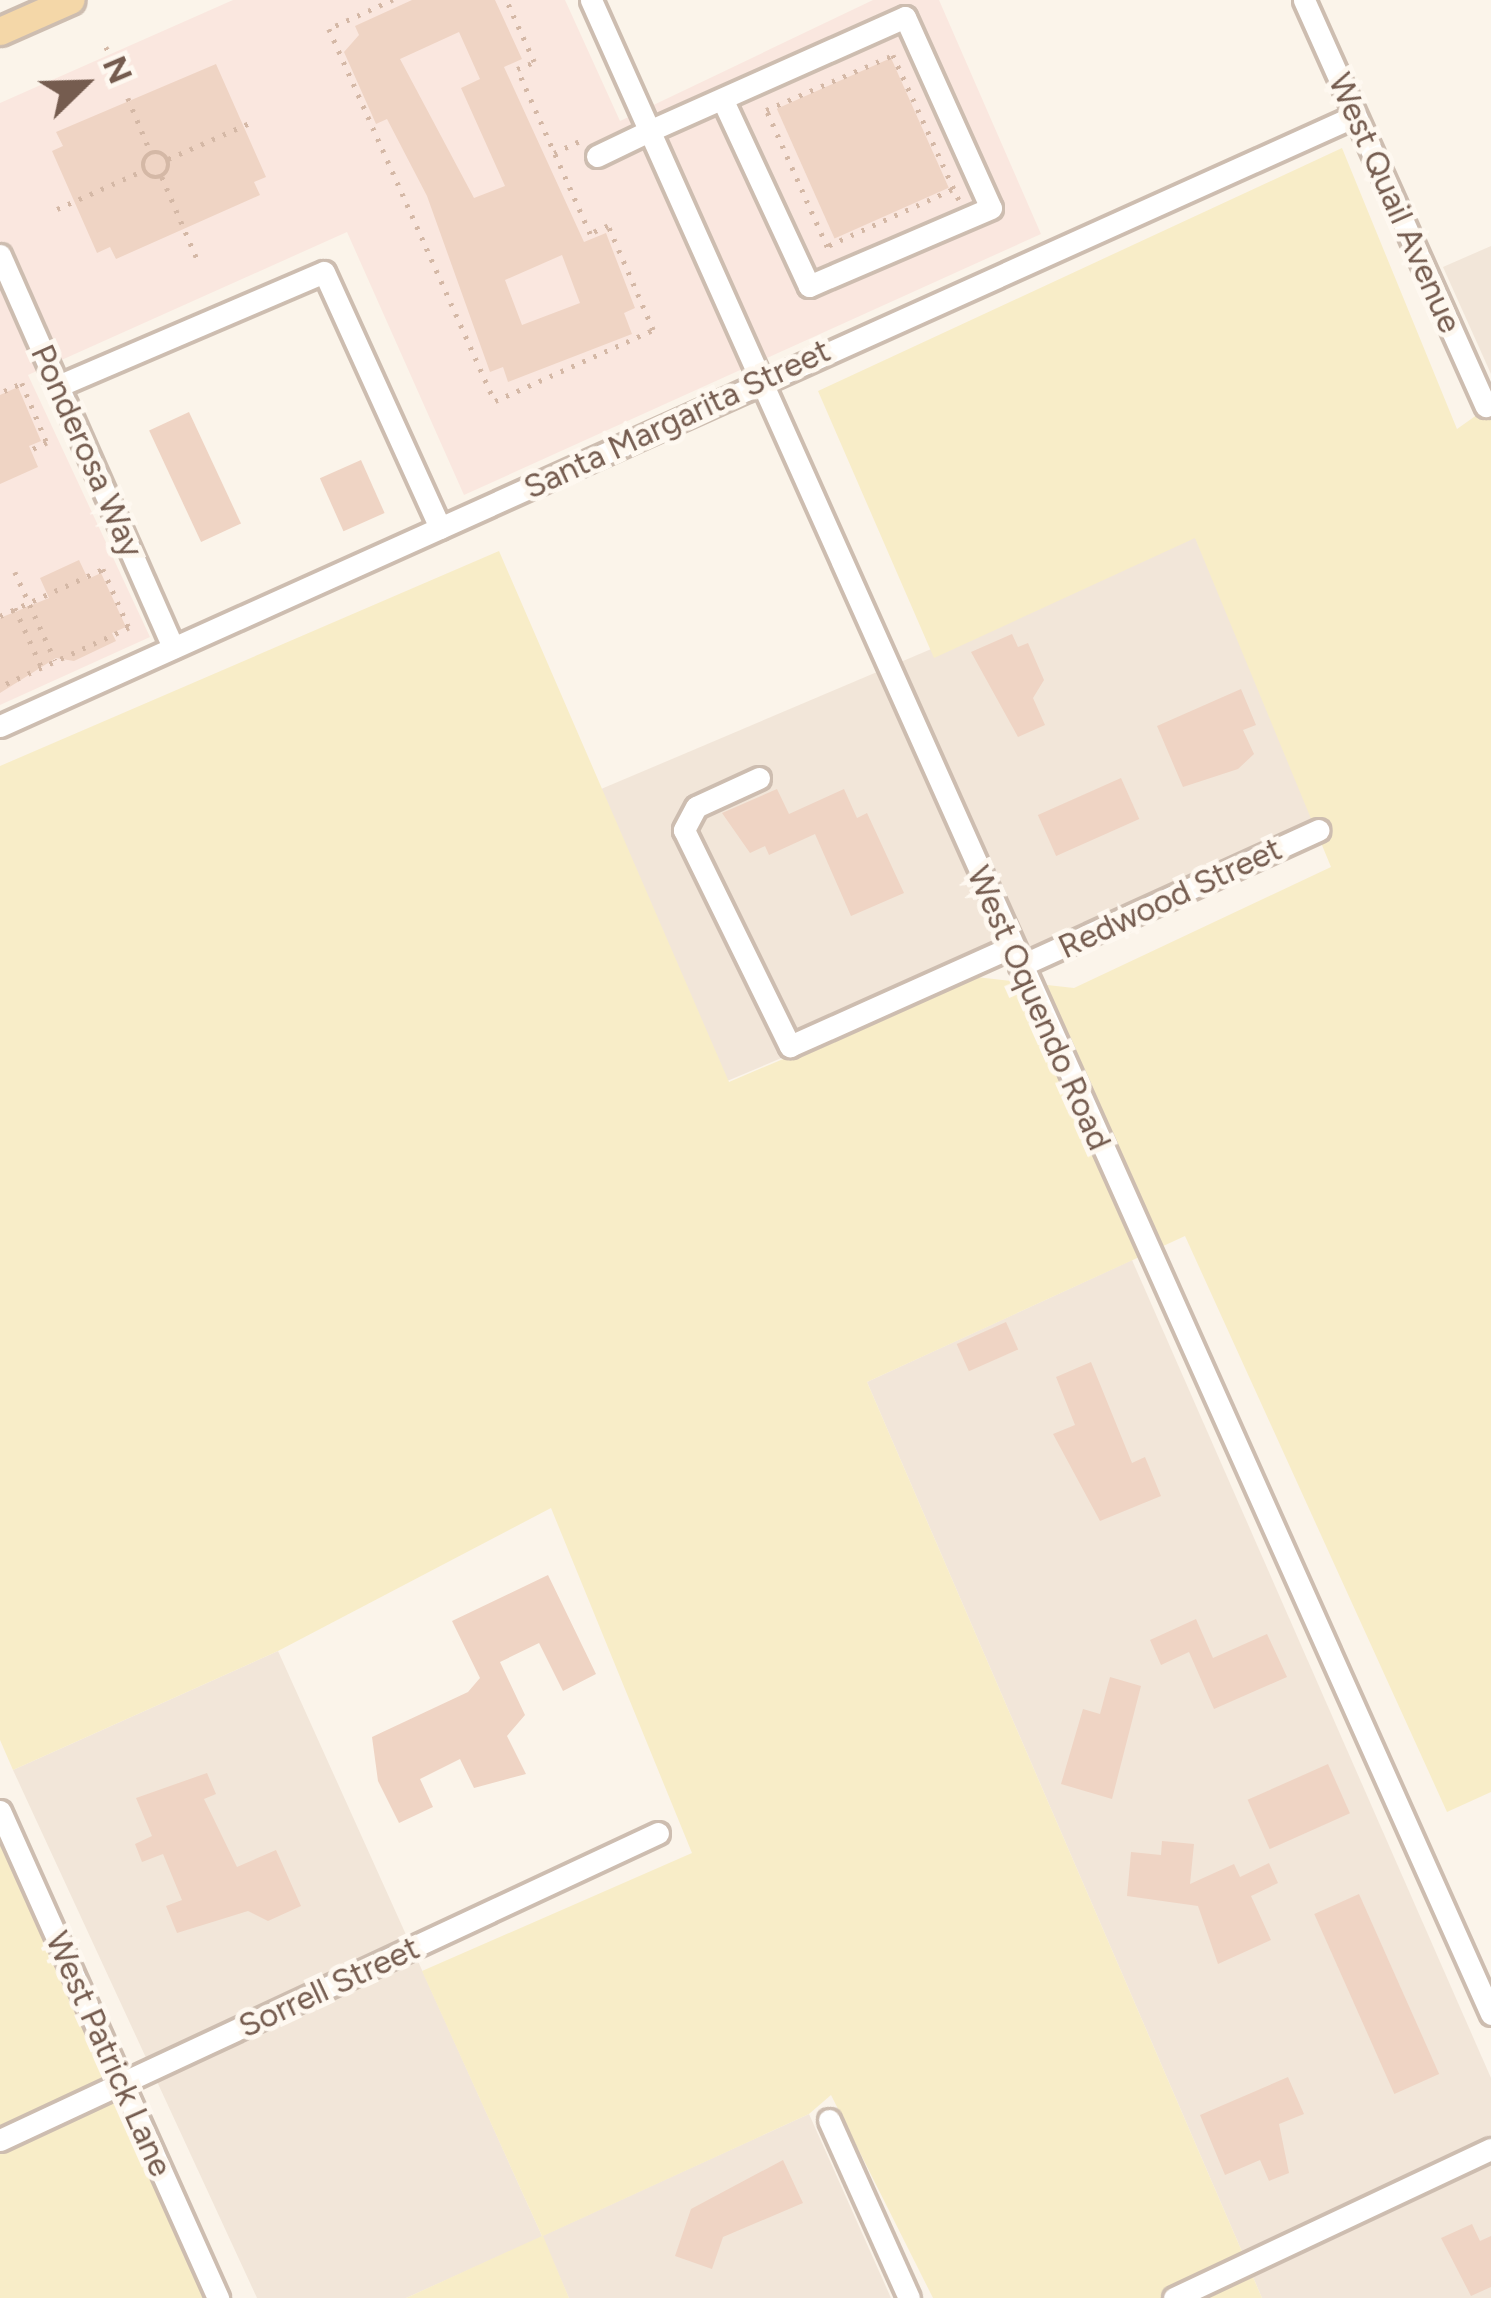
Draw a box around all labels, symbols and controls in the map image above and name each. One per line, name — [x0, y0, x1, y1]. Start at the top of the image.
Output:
north arrow — [24, 24, 144, 144]
text: N — [95, 50, 141, 89]
street label: West Quail Avenue — [1320, 67, 1470, 339]
street label: Santa Margarita Street — [517, 331, 837, 507]
street label: Ponderosa Way — [22, 339, 152, 563]
street label: Redwood Street — [1052, 829, 1288, 967]
street label: West Oquendo Road — [959, 860, 1119, 1156]
street label: West Patrick Lane — [37, 1926, 181, 2182]
street label: Sorrell Street — [232, 1928, 426, 2046]

